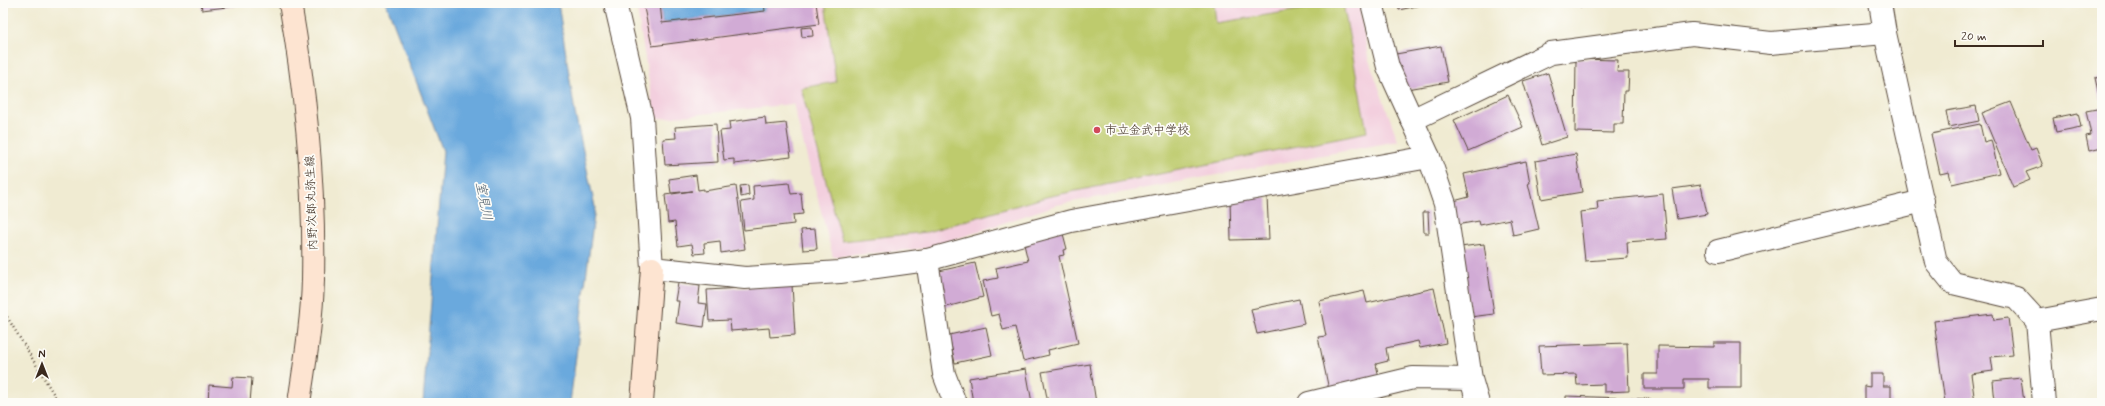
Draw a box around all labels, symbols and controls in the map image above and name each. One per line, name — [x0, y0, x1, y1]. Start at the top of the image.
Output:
scale bar — [1955, 22, 2043, 48]
text: 20 m — [1961, 29, 1987, 45]
place label: 市立金武中学校 — [1105, 123, 1189, 139]
marker: 市立金武中学校 — [1092, 125, 1102, 135]
street label: 内野次郎丸弥生線 — [302, 155, 322, 251]
water label: 室見川 — [471, 181, 496, 222]
north arrow — [22, 344, 62, 384]
text: N — [38, 348, 46, 362]

